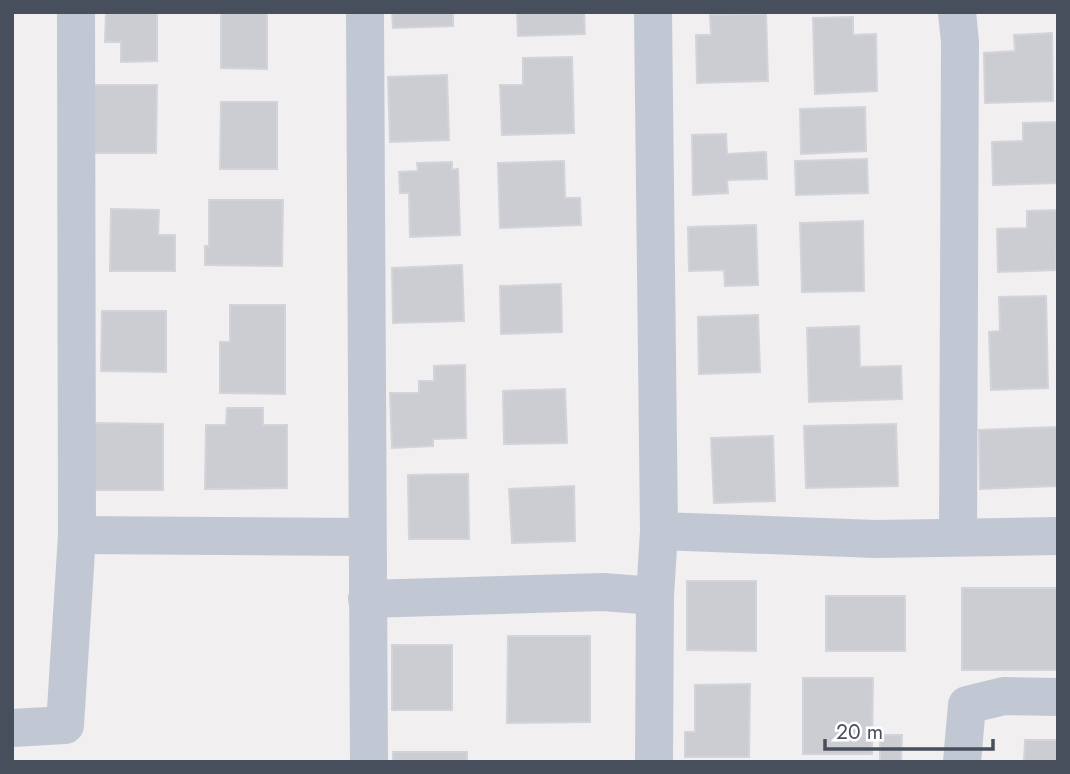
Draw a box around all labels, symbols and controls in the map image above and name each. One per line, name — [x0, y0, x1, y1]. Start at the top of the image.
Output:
scale bar — [825, 708, 993, 752]
text: 20 m — [836, 717, 883, 747]

